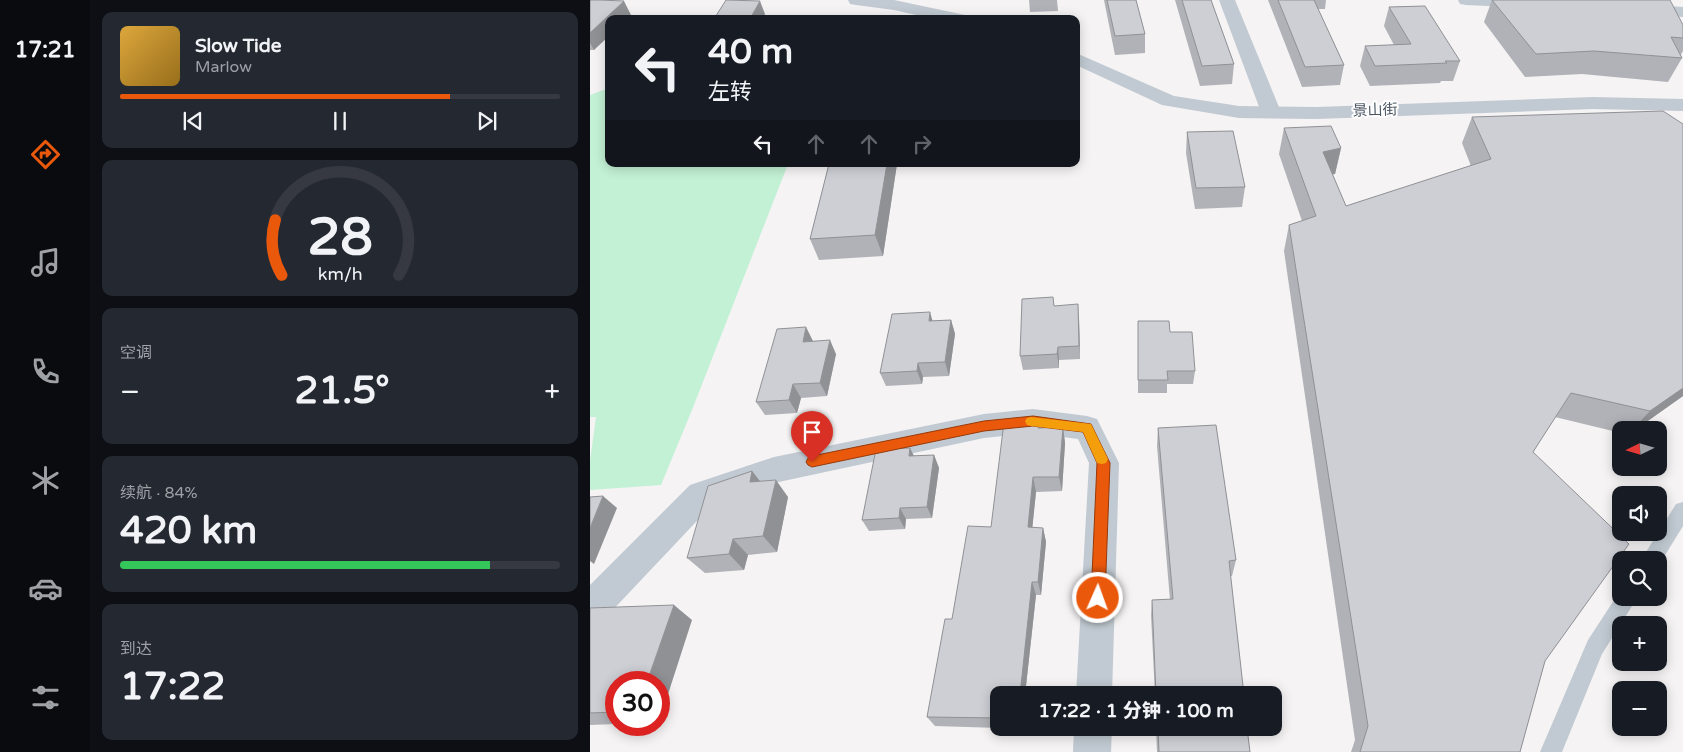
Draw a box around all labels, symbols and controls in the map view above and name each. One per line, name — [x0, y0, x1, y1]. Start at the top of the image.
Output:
text: 40 m — [708, 31, 793, 73]
text: Slow Tide — [195, 35, 282, 57]
icon: left — [625, 35, 690, 100]
text: 17:21 — [15, 37, 75, 63]
text: Marlow — [195, 57, 252, 77]
text: 左转 — [708, 79, 752, 105]
street label: 景山街 — [1352, 100, 1398, 120]
icon: previous — [179, 107, 207, 135]
icon: pause — [326, 107, 354, 135]
icon: next — [473, 107, 501, 135]
icon: left — [749, 130, 777, 158]
icon: ahead — [802, 130, 830, 158]
icon: ahead — [855, 130, 883, 158]
icon: right — [908, 130, 936, 158]
icon: directions — [28, 137, 63, 172]
text: 28 — [307, 206, 373, 269]
icon: music — [28, 245, 63, 280]
text: km/h — [318, 264, 362, 285]
text: 空调 — [120, 343, 152, 363]
icon: phone — [28, 354, 63, 389]
text: 21.5° — [295, 368, 390, 414]
text: − — [120, 375, 140, 409]
text: + — [544, 375, 560, 409]
pin — [791, 411, 833, 462]
icon: arrive — [798, 418, 826, 446]
north arrow — [1612, 421, 1668, 476]
map controls — [1612, 421, 1667, 736]
icon: climate — [28, 463, 63, 498]
text: 续航 · 84% — [120, 483, 198, 503]
button: sound — [1612, 486, 1667, 541]
text: 420 km — [120, 508, 257, 554]
button: search — [1612, 551, 1667, 606]
icon: car — [28, 571, 63, 606]
position arrow — [1071, 571, 1123, 623]
button: + — [1612, 616, 1667, 671]
text: 到达 — [120, 639, 152, 659]
text: 17:22 — [120, 664, 225, 710]
speed limit sign: 30 — [605, 671, 670, 736]
icon: filters — [28, 680, 63, 715]
button: − — [1612, 681, 1667, 736]
text: 17:22 · 1 分钟 · 100 m — [1038, 700, 1234, 722]

